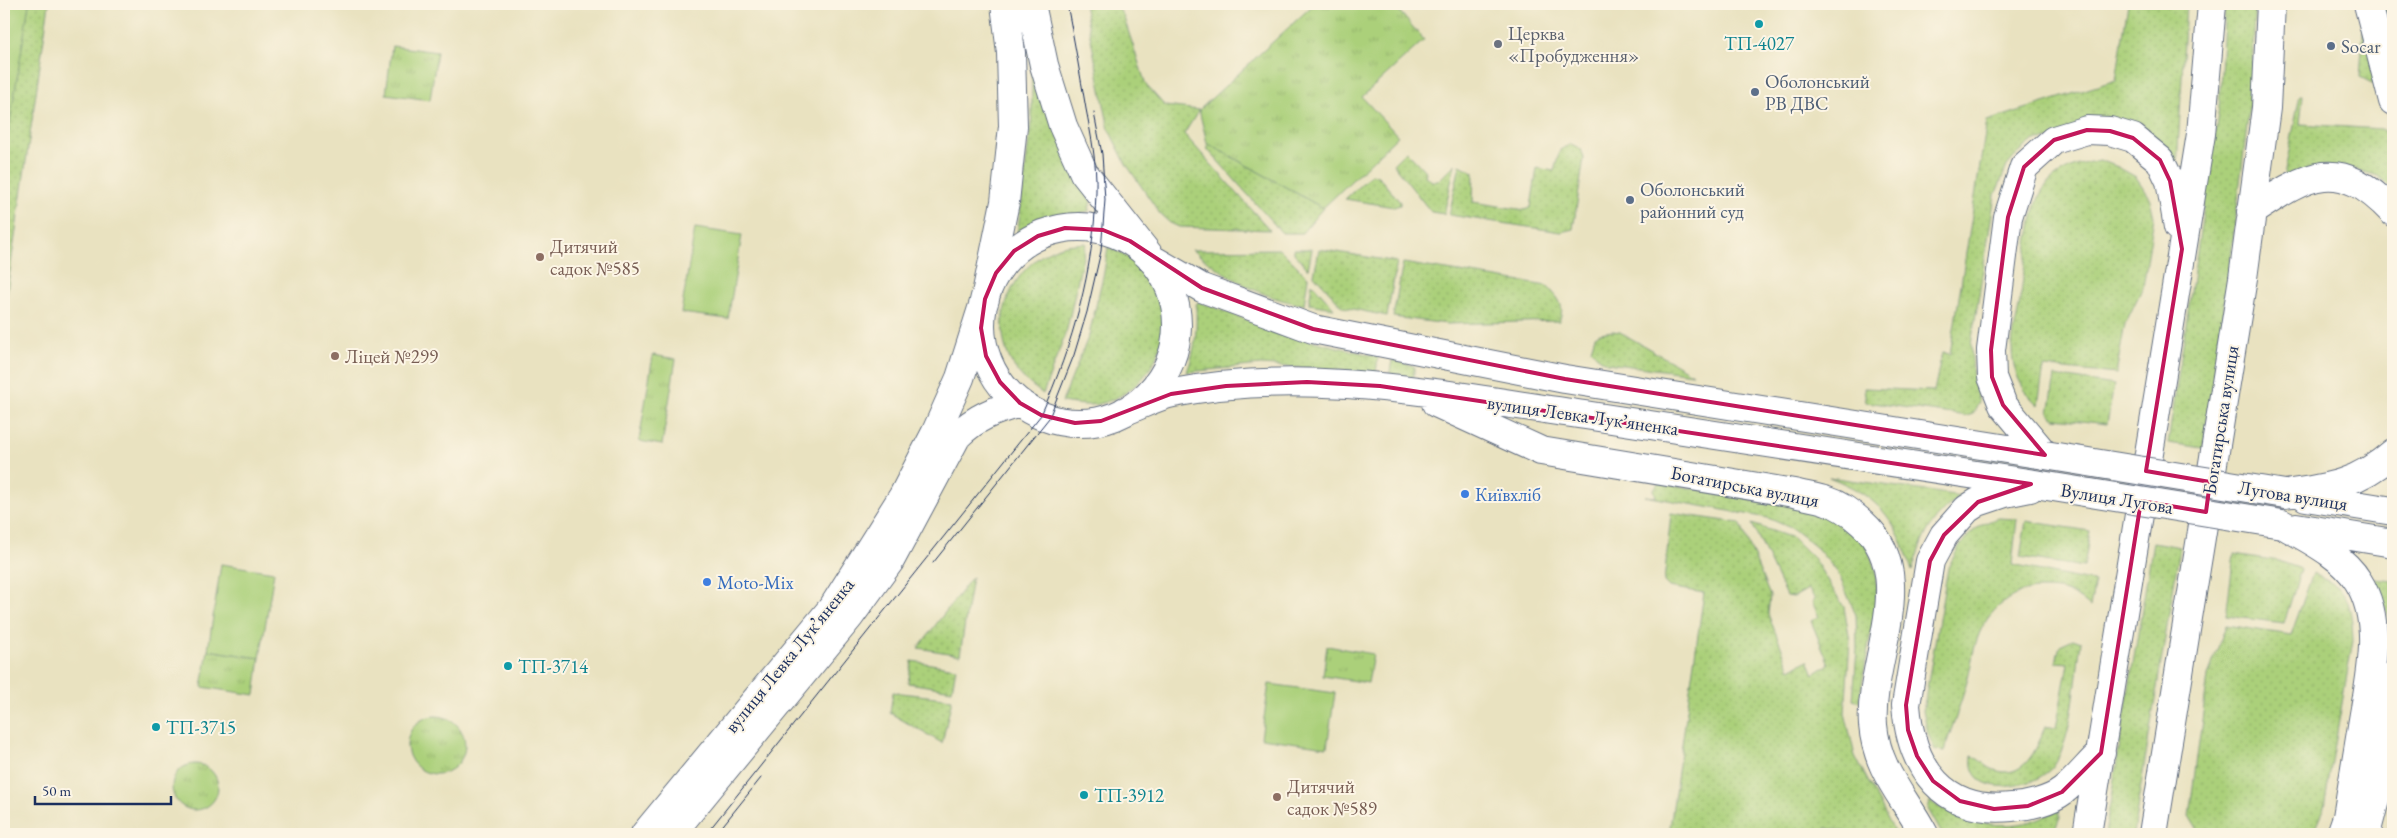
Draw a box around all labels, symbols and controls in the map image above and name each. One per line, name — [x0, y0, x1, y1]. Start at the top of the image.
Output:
marker: ТП-4027 — [1753, 18, 1765, 30]
place label: Церква «Пробудження» — [1508, 21, 1639, 68]
place label: ТП-4027 — [1724, 31, 1795, 56]
place label: Socar — [2341, 34, 2381, 59]
marker: Церква «Пробудження» — [1492, 38, 1504, 50]
marker: Socar — [2325, 40, 2337, 52]
place label: Оболонський РВ ДВС — [1765, 69, 1870, 116]
marker: Оболонський РВ ДВС — [1749, 86, 1761, 98]
place label: Оболонський районний суд — [1640, 177, 1745, 224]
marker: Оболонський районний суд — [1624, 194, 1636, 206]
place label: Дитячий садок №585 — [550, 234, 640, 281]
marker: Дитячий садок №585 — [534, 251, 546, 263]
street label: Богатирська вулиця — [2196, 343, 2245, 496]
place label: Ліцей №299 — [345, 344, 438, 369]
marker: Ліцей №299 — [329, 350, 341, 362]
street label: вулиця Левка Лукʼяненка — [1486, 390, 1681, 441]
street label: Богатирська вулиця — [1669, 460, 1822, 513]
street label: Лугова вулиця — [2236, 475, 2350, 517]
street label: Вулиця Лугова — [2059, 477, 2175, 520]
place label: Київхліб — [1475, 482, 1541, 507]
marker: Київхліб — [1459, 488, 1471, 500]
place label: Moto-Mix — [717, 570, 794, 595]
street label: вулиця Левка Лукʼяненка — [719, 572, 860, 738]
marker: Moto-Mix — [701, 576, 713, 588]
place label: ТП-3714 — [518, 654, 589, 679]
marker: ТП-3714 — [502, 660, 514, 672]
place label: ТП-3715 — [166, 715, 236, 740]
marker: ТП-3715 — [150, 721, 162, 733]
scale bar — [35, 773, 171, 805]
place label: Дитячий садок №589 — [1287, 774, 1377, 821]
text: 50 m — [42, 781, 71, 800]
place label: ТП-3912 — [1094, 783, 1164, 808]
marker: ТП-3912 — [1078, 789, 1090, 801]
marker: Дитячий садок №589 — [1271, 791, 1283, 803]

